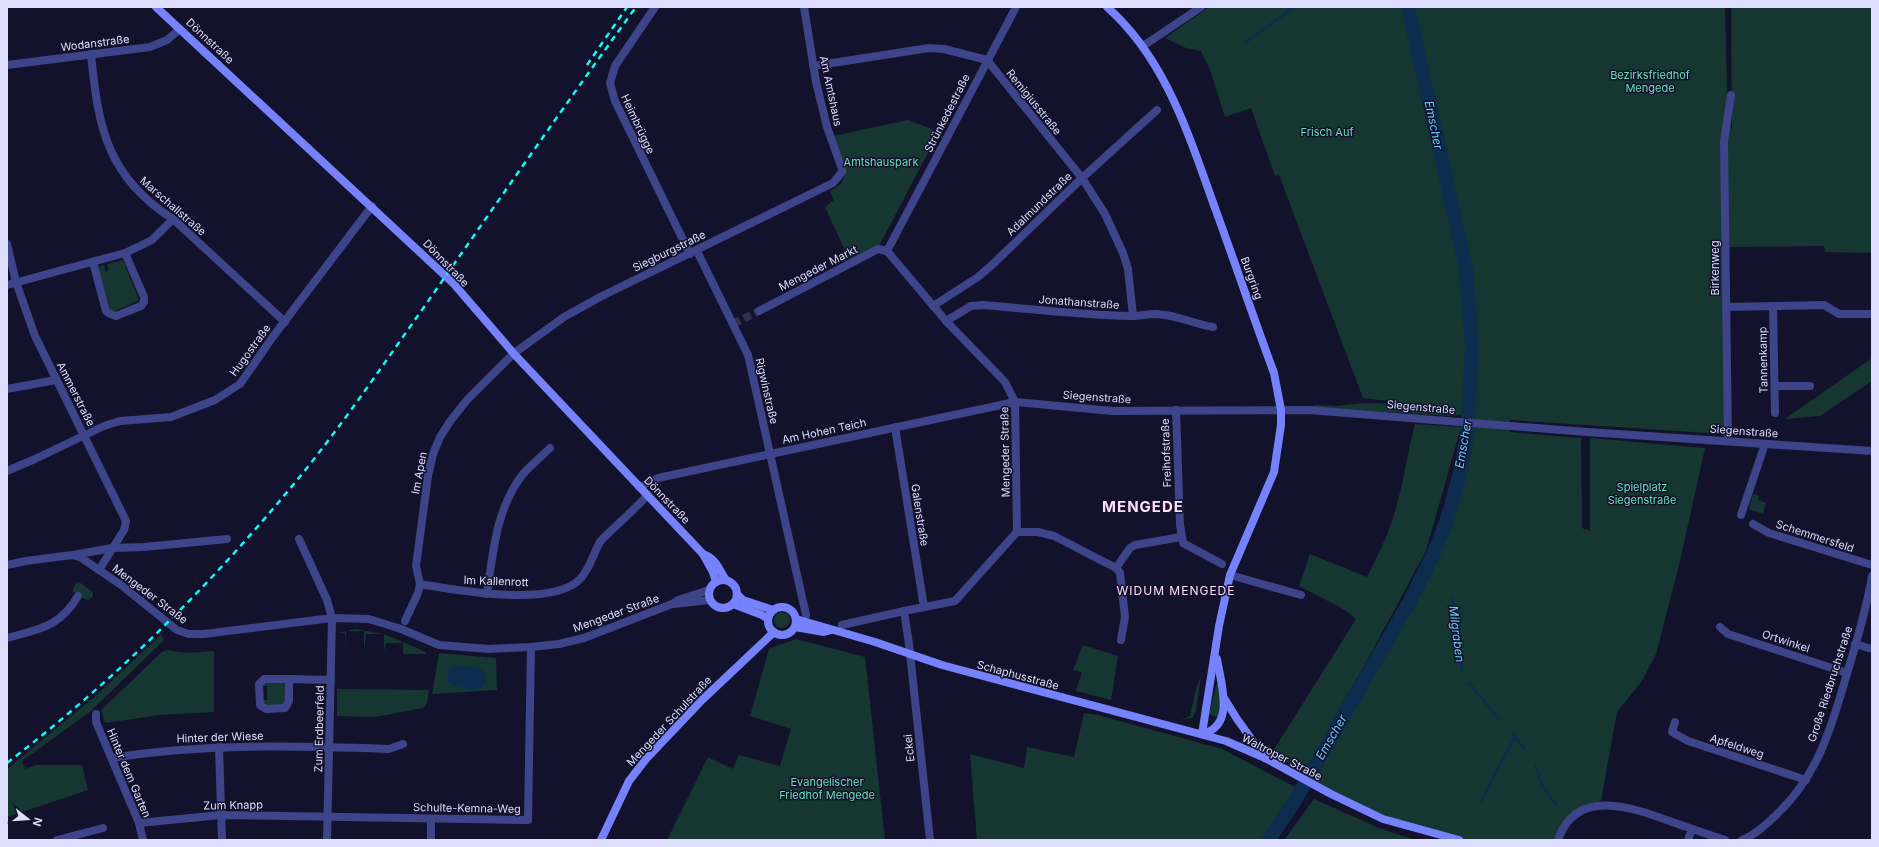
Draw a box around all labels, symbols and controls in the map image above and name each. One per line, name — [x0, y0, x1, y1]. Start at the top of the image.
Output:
street label: Dönnstraße — [183, 15, 237, 67]
street label: Wodanstraße — [60, 32, 130, 54]
street label: Am Amtshaus — [817, 54, 845, 128]
street label: Remigiusstraße — [1003, 66, 1065, 138]
park label: Bezirksfriedhof Mengede — [1610, 68, 1690, 95]
street label: Strünkedestraße — [921, 71, 973, 155]
street label: Heimbrügge — [618, 92, 658, 156]
water label: Emscher — [1422, 99, 1447, 151]
park label: Frisch Auf — [1300, 125, 1354, 139]
park label: Amtshauspark — [844, 155, 918, 169]
street label: Adalmundstraße — [1003, 169, 1075, 239]
street label: Marschallstraße — [137, 173, 209, 239]
street label: Siegburgstraße — [630, 227, 708, 275]
street label: Dönnstraße — [420, 236, 472, 290]
street label: Birkenweg — [1708, 241, 1722, 295]
street label: Mengeder Markt — [776, 242, 860, 294]
street label: Burgring — [1238, 255, 1266, 301]
street label: Jonathanstraße — [1038, 292, 1120, 312]
street label: Hugostraße — [226, 321, 274, 379]
street label: Tannenkamp — [1755, 326, 1771, 394]
street label: Rigwinstraße — [753, 357, 781, 425]
street label: Ammerstraße — [54, 359, 98, 429]
street label: Siegenstraße — [1062, 388, 1132, 406]
street label: Siegenstraße — [1386, 397, 1456, 417]
street label: Mengeder Straße — [997, 407, 1013, 497]
street label: Am Hohen Teich — [781, 415, 867, 447]
street label: Freihofstraße — [1158, 418, 1174, 488]
water label: Emscher — [1451, 418, 1475, 470]
street label: Siegenstraße — [1709, 422, 1779, 440]
street label: Im Apen — [408, 451, 430, 495]
street label: Dönnstraße — [641, 473, 693, 527]
park label: Spielplatz Siegenstraße — [1608, 480, 1676, 507]
street label: Galenstraße — [908, 483, 932, 547]
district label: MENGEDE — [1102, 497, 1184, 516]
street label: Schemmersfeld — [1774, 517, 1856, 555]
street label: Mengeder Straße — [110, 561, 190, 627]
street label: Im Kallenrott — [463, 573, 529, 589]
district label: WIDUM MENGEDE — [1117, 583, 1235, 598]
street label: Mengeder Straße — [571, 591, 661, 635]
water label: Milgraben — [1446, 605, 1468, 663]
street label: Große Riedbruchstraße — [1805, 624, 1855, 744]
street label: Ortwinkel — [1760, 627, 1812, 655]
street label: Schaphusstraße — [975, 657, 1061, 693]
street label: Mengeder Schulstraße — [624, 673, 714, 769]
street label: Zum Erdbeerfeld — [311, 685, 327, 773]
water label: Emscher — [1312, 711, 1350, 762]
street label: Hinter dem Garten — [104, 726, 154, 820]
street label: Hinter der Wiese — [176, 728, 264, 746]
street label: Waltroper Straße — [1240, 731, 1324, 783]
street label: Apfeldweg — [1708, 731, 1766, 761]
street label: Eckei — [901, 733, 917, 763]
park label: Evangelischer Friedhof Mengede — [779, 775, 875, 802]
street label: Zum Knapp — [203, 797, 263, 813]
north arrow — [8, 799, 48, 839]
street label: Schulte-Kemna-Weg — [413, 800, 521, 816]
text: N — [30, 816, 45, 828]

